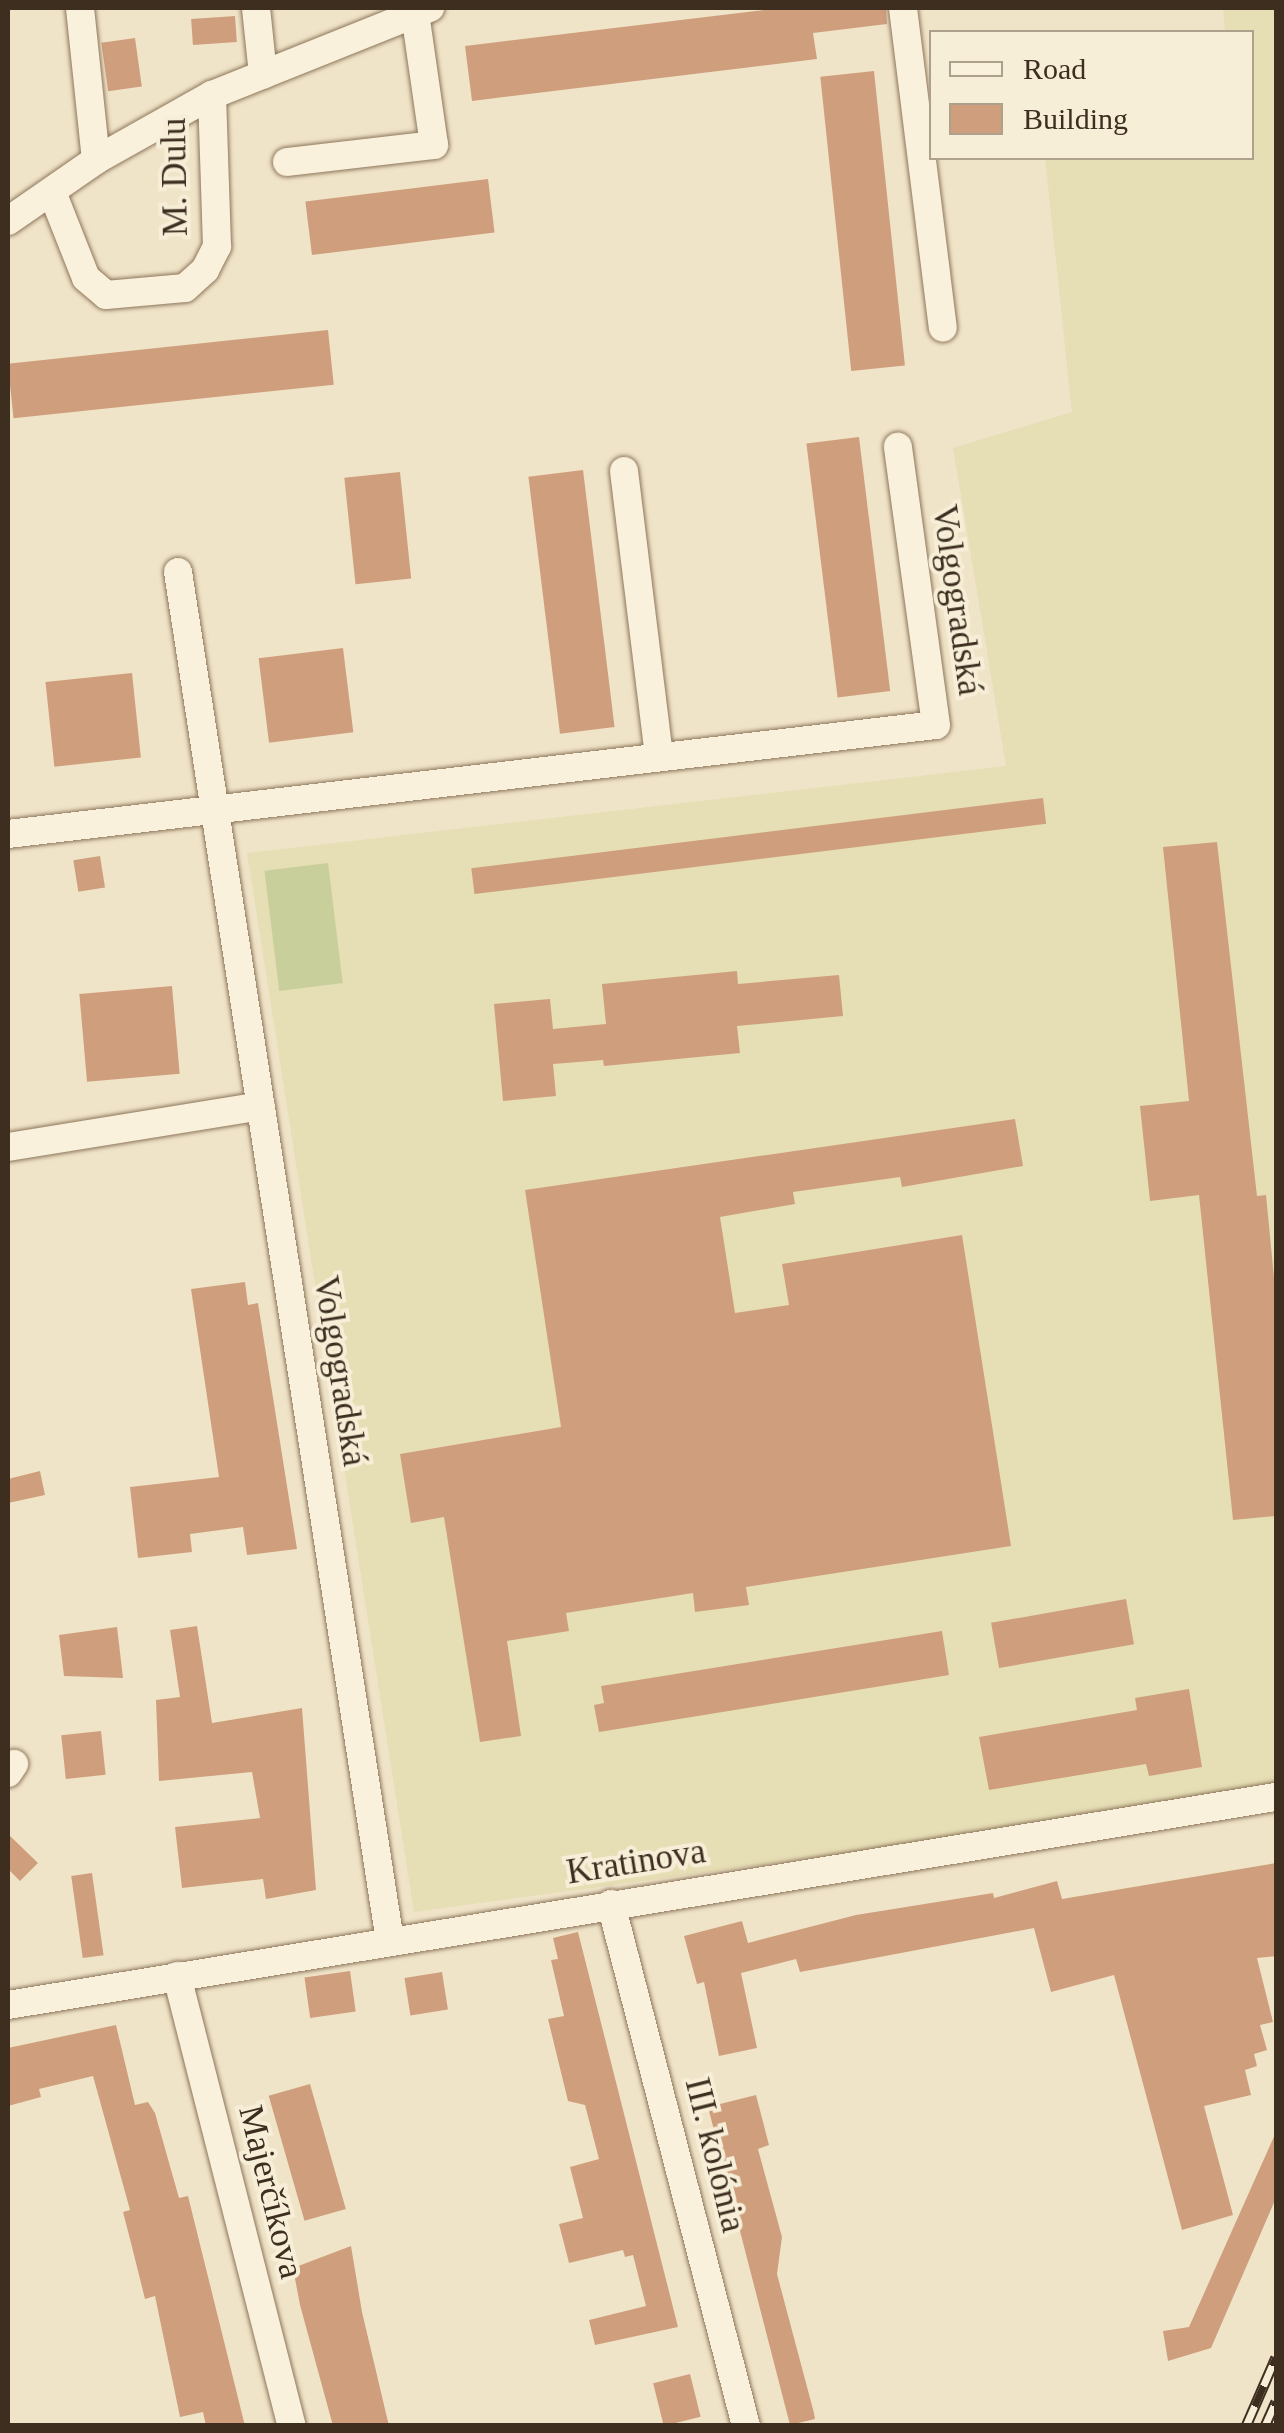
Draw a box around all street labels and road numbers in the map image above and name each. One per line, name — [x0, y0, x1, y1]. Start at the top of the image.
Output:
street label: M. Dulu — [153, 117, 197, 237]
street label: Volgogradská — [923, 502, 991, 698]
street label: Volgogradská — [304, 1273, 376, 1469]
street label: Kratinova — [564, 1830, 708, 1894]
street label: III. kolónia — [676, 2074, 754, 2236]
street label: Majerčíkova — [229, 2101, 313, 2283]

